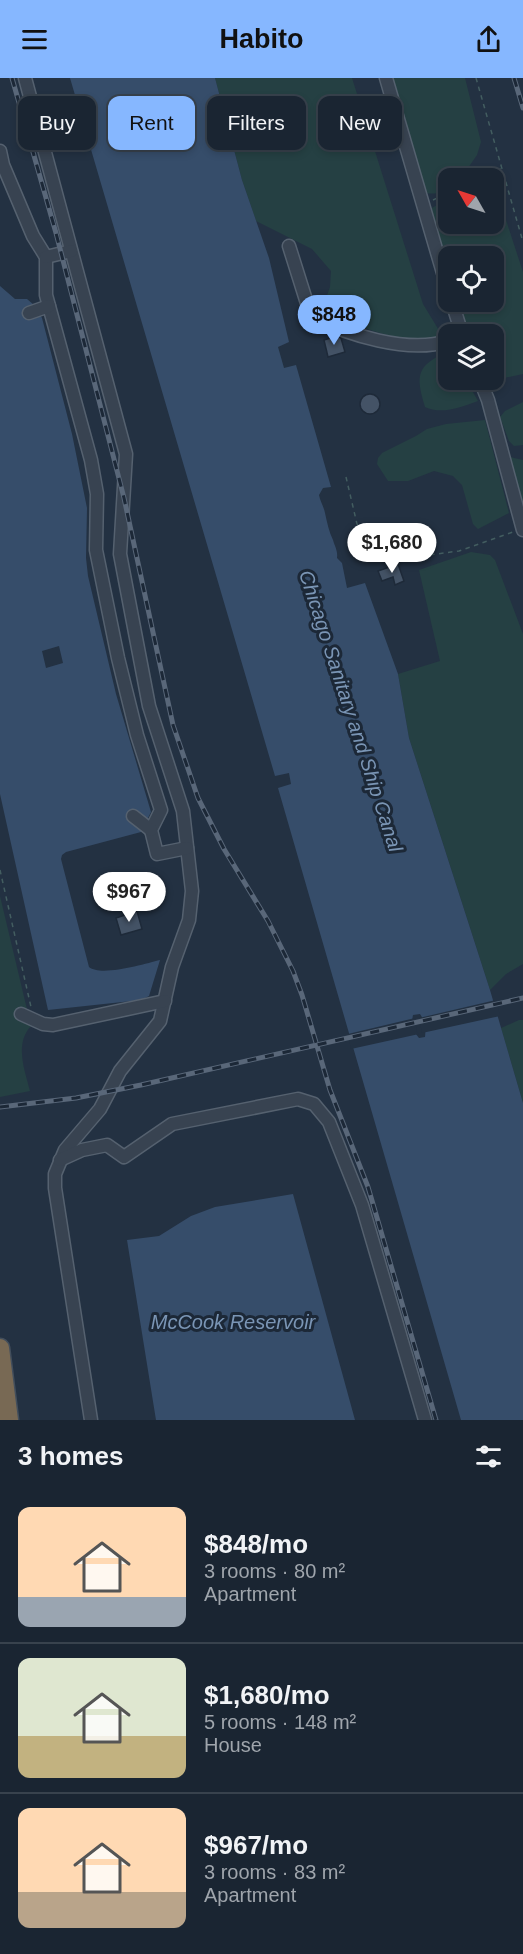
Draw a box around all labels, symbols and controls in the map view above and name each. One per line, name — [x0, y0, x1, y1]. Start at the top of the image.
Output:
icon: menu — [18, 23, 51, 56]
icon: share — [472, 23, 505, 56]
text: Habito — [220, 24, 304, 54]
chip: Buy — [18, 96, 96, 150]
chip: Rent — [108, 96, 195, 150]
chip: Filters — [207, 96, 306, 150]
chip: New — [318, 96, 402, 150]
north arrow — [438, 168, 504, 234]
map controls — [438, 168, 504, 390]
button: locate — [438, 246, 504, 312]
pin: $848 — [298, 295, 370, 346]
text: $848 — [312, 303, 356, 325]
button: layers — [438, 324, 504, 390]
pin: $1,680 — [343, 523, 441, 574]
text: $1,680 — [361, 531, 423, 553]
water label: Chicago Sanitary and Ship Canal — [295, 567, 407, 855]
pin: $967 — [93, 872, 165, 923]
text: $967 — [107, 880, 151, 902]
water label: McCook Reservoir — [151, 1311, 317, 1333]
icon: filters — [472, 1440, 505, 1473]
text: 3 homes — [18, 1441, 124, 1471]
text: $848/mo — [204, 1529, 308, 1559]
icon: home — [66, 1531, 138, 1603]
text: 3 rooms · 80 m² — [204, 1560, 345, 1582]
text: Apartment — [204, 1583, 296, 1605]
text: $1,680/mo — [204, 1680, 330, 1710]
icon: home — [66, 1682, 138, 1754]
text: 5 rooms · 148 m² — [204, 1711, 356, 1733]
text: House — [204, 1734, 262, 1756]
text: $967/mo — [204, 1830, 308, 1860]
icon: home — [66, 1832, 138, 1904]
text: 3 rooms · 83 m² — [204, 1861, 345, 1883]
text: Apartment — [204, 1884, 296, 1906]

